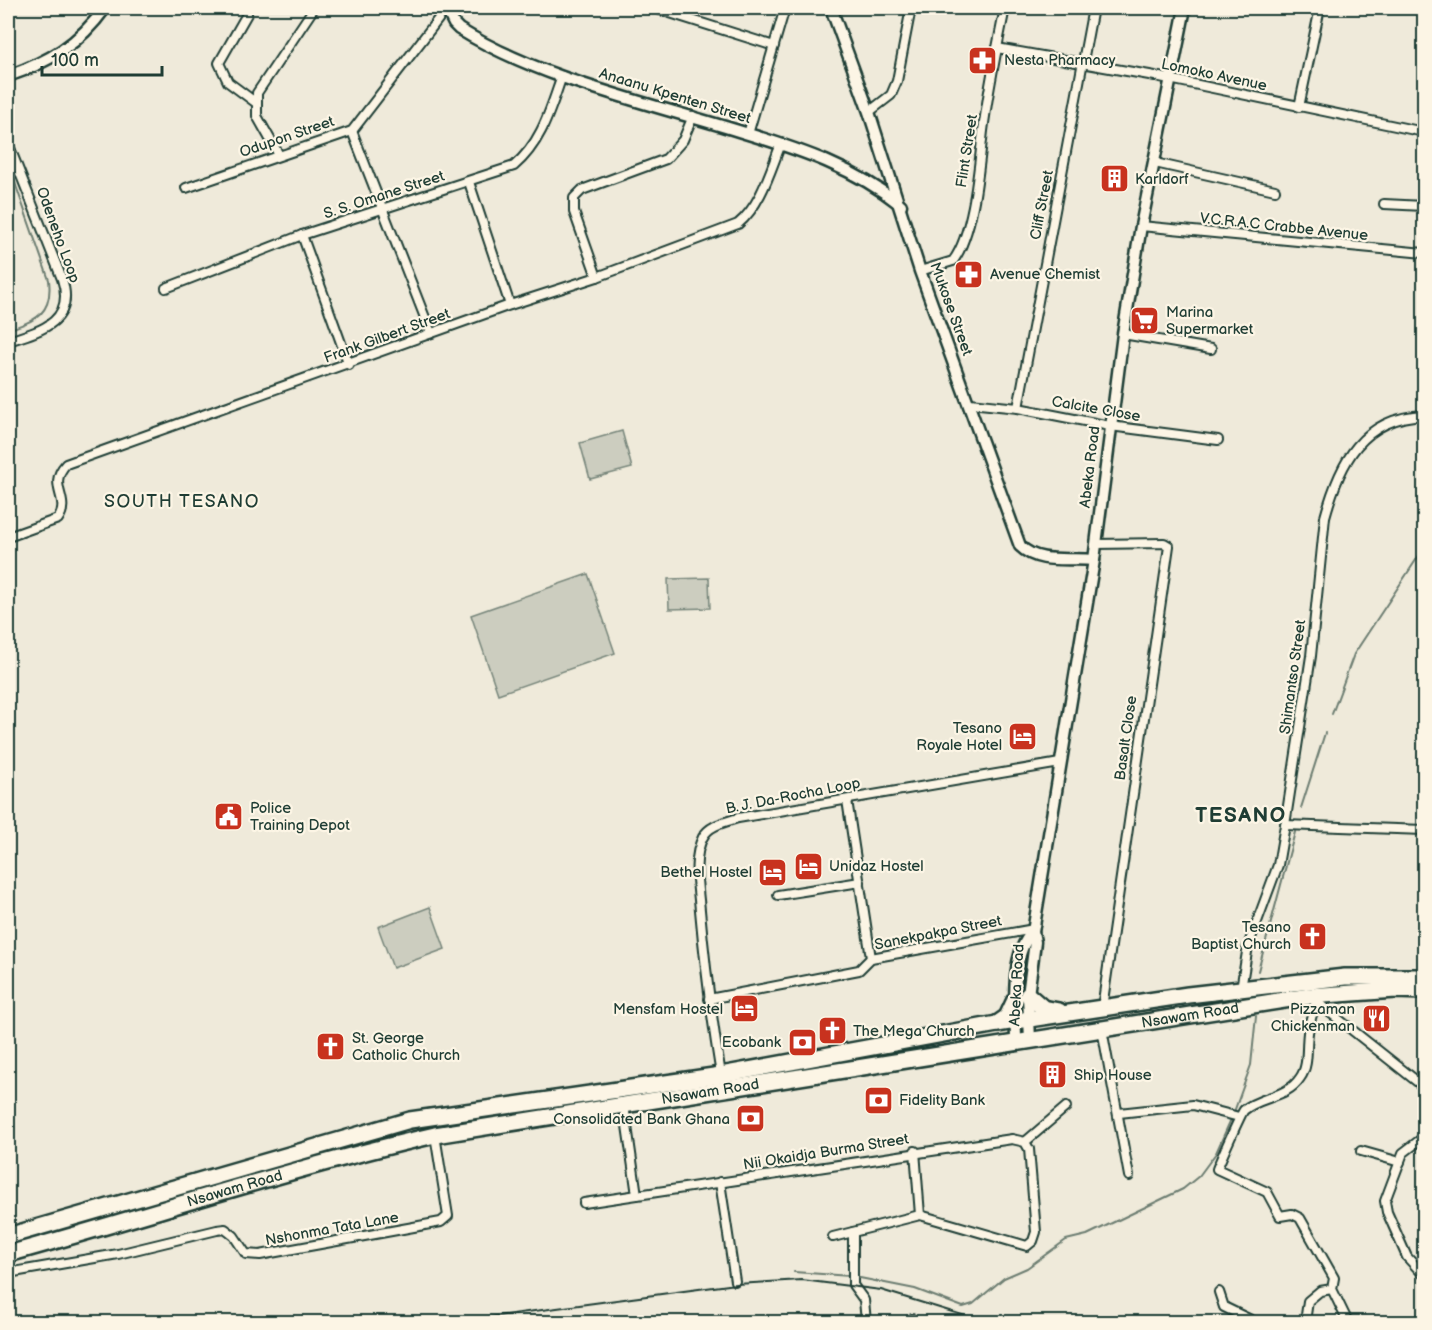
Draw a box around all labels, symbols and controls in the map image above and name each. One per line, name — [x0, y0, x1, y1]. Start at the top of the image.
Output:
scale bar — [42, 39, 162, 77]
pharmacy icon: Nesta Pharmacy — [967, 44, 999, 76]
text: 100 m — [51, 50, 99, 71]
place label: Nesta Pharmacy — [1004, 51, 1116, 70]
street label: Lomoko Avenue — [1159, 55, 1269, 96]
street label: Anaanu Kpenten Street — [597, 64, 753, 128]
street label: Odupon Street — [237, 112, 337, 162]
street label: Flint Street — [952, 113, 982, 189]
building icon: Karldorf — [1098, 163, 1130, 195]
street label: S. S. Omane Street — [321, 166, 447, 223]
street label: Cliff Street — [1026, 168, 1058, 241]
place label: Karldorf — [1135, 170, 1189, 189]
street label: Odeneho Loop — [32, 184, 84, 286]
street label: V.C.R.A.C Crabbe Avenue — [1199, 209, 1369, 245]
pharmacy icon: Avenue Chemist — [953, 258, 985, 290]
street label: Mukose Street — [925, 260, 977, 359]
place label: Avenue Chemist — [990, 265, 1101, 284]
place label: Marina Supermarket — [1166, 303, 1254, 339]
street label: Frank Gilbert Street — [321, 304, 453, 368]
supermarket icon: Marina Supermarket — [1129, 305, 1161, 337]
street label: Calcite Close — [1050, 392, 1142, 426]
street label: Abeka Road — [1076, 425, 1104, 509]
district label: SOUTH TESANO — [104, 491, 260, 512]
street label: Shimantso Street — [1276, 618, 1311, 736]
street label: Basalt Close — [1111, 694, 1141, 782]
place label: Tesano Royale Hotel — [916, 719, 1002, 755]
hotel icon: Tesano Royale Hotel — [1007, 721, 1039, 753]
street label: B. J. Da-Rocha Loop — [724, 774, 862, 818]
place label: Police Training Depot — [250, 799, 350, 835]
public building icon: Police Training Depot — [213, 801, 245, 833]
district label: TESANO — [1195, 803, 1287, 828]
hotel icon: Unidaz Hostel — [792, 850, 824, 882]
hotel icon: Bethel Hostel — [757, 856, 789, 888]
place label: Unidaz Hostel — [829, 857, 924, 876]
place label: Bethel Hostel — [660, 863, 752, 882]
street label: Sanekpakpa Street — [873, 911, 1003, 955]
place label: Tesano Baptist Church — [1191, 918, 1291, 954]
church icon: Tesano Baptist Church — [1296, 920, 1328, 952]
street label: Abeka Road — [1005, 943, 1029, 1027]
hotel icon: Mensfam Hostel — [728, 993, 760, 1025]
street label: Nsawam Road — [1140, 998, 1240, 1032]
place label: Mensfam Hostel — [613, 1000, 723, 1019]
place label: Pizzaman Chickenman — [1271, 1000, 1355, 1036]
restaurant icon: Pizzaman Chickenman — [1360, 1002, 1392, 1034]
church icon: The Mega Church — [816, 1015, 848, 1047]
place label: The Mega Church — [853, 1022, 975, 1041]
bank icon: Ecobank — [786, 1026, 818, 1058]
place label: St. George Catholic Church — [352, 1029, 460, 1065]
church icon: St. George Catholic Church — [315, 1031, 347, 1063]
place label: Ecobank — [722, 1033, 782, 1052]
building icon: Ship House — [1037, 1059, 1069, 1091]
place label: Ship House — [1074, 1066, 1152, 1085]
street label: Nsawam Road — [660, 1074, 760, 1108]
bank icon: Fidelity Bank — [862, 1084, 894, 1116]
place label: Fidelity Bank — [899, 1091, 985, 1110]
bank icon: Consolidated Bank Ghana — [735, 1103, 767, 1135]
place label: Consolidated Bank Ghana — [553, 1110, 730, 1129]
street label: Nii Okaidja Burma Street — [742, 1129, 911, 1174]
street label: Nsawam Road — [185, 1165, 285, 1211]
street label: Nshonma Tata Lane — [264, 1208, 400, 1250]

